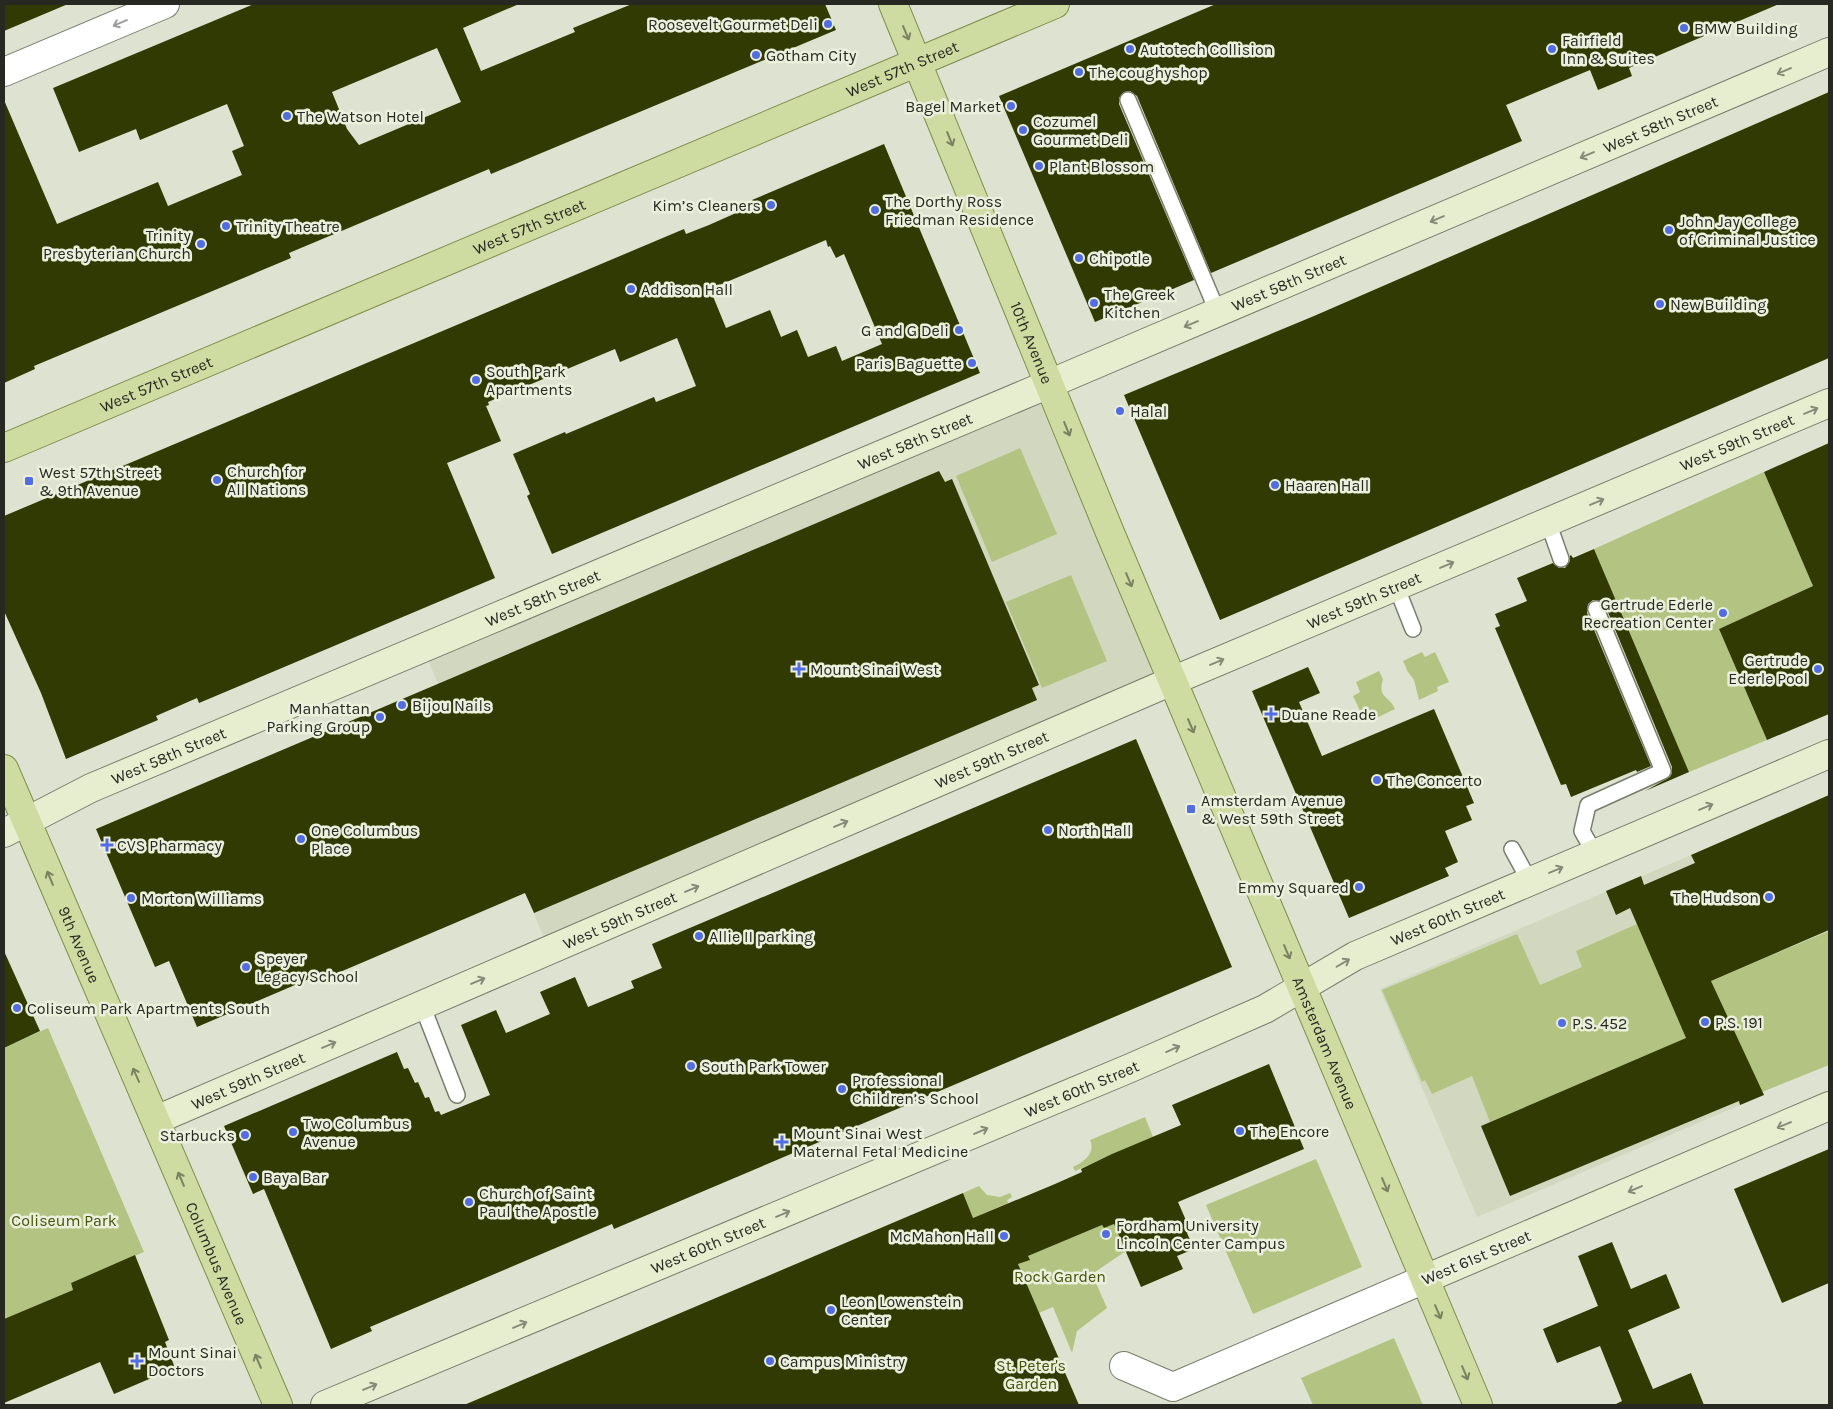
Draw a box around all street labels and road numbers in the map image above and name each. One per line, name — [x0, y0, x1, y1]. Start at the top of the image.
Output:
street label: West 57th Street — [843, 37, 961, 101]
street label: West 58th Street — [1600, 92, 1721, 157]
street label: West 57th Street — [470, 194, 588, 259]
street label: West 58th Street — [1229, 250, 1349, 315]
street label: 10th Avenue — [1006, 299, 1057, 387]
street label: West 57th Street — [97, 352, 215, 416]
street label: West 58th Street — [855, 408, 975, 474]
street label: West 59th Street — [1677, 410, 1797, 475]
street label: West 58th Street — [483, 565, 603, 631]
street label: West 59th Street — [1304, 568, 1424, 633]
street label: West 58th Street — [108, 723, 229, 788]
street label: West 59th Street — [932, 727, 1051, 792]
street label: West 60th Street — [1388, 884, 1508, 950]
street label: West 59th Street — [560, 887, 680, 953]
street label: 9th Avenue — [54, 903, 104, 986]
street label: Amsterdam Avenue — [1288, 974, 1361, 1112]
street label: West 59th Street — [188, 1048, 308, 1114]
street label: West 60th Street — [1022, 1056, 1142, 1121]
street label: Columbus Avenue — [182, 1199, 251, 1328]
street label: West 60th Street — [648, 1213, 768, 1278]
street label: West 61st Street — [1419, 1226, 1534, 1289]

